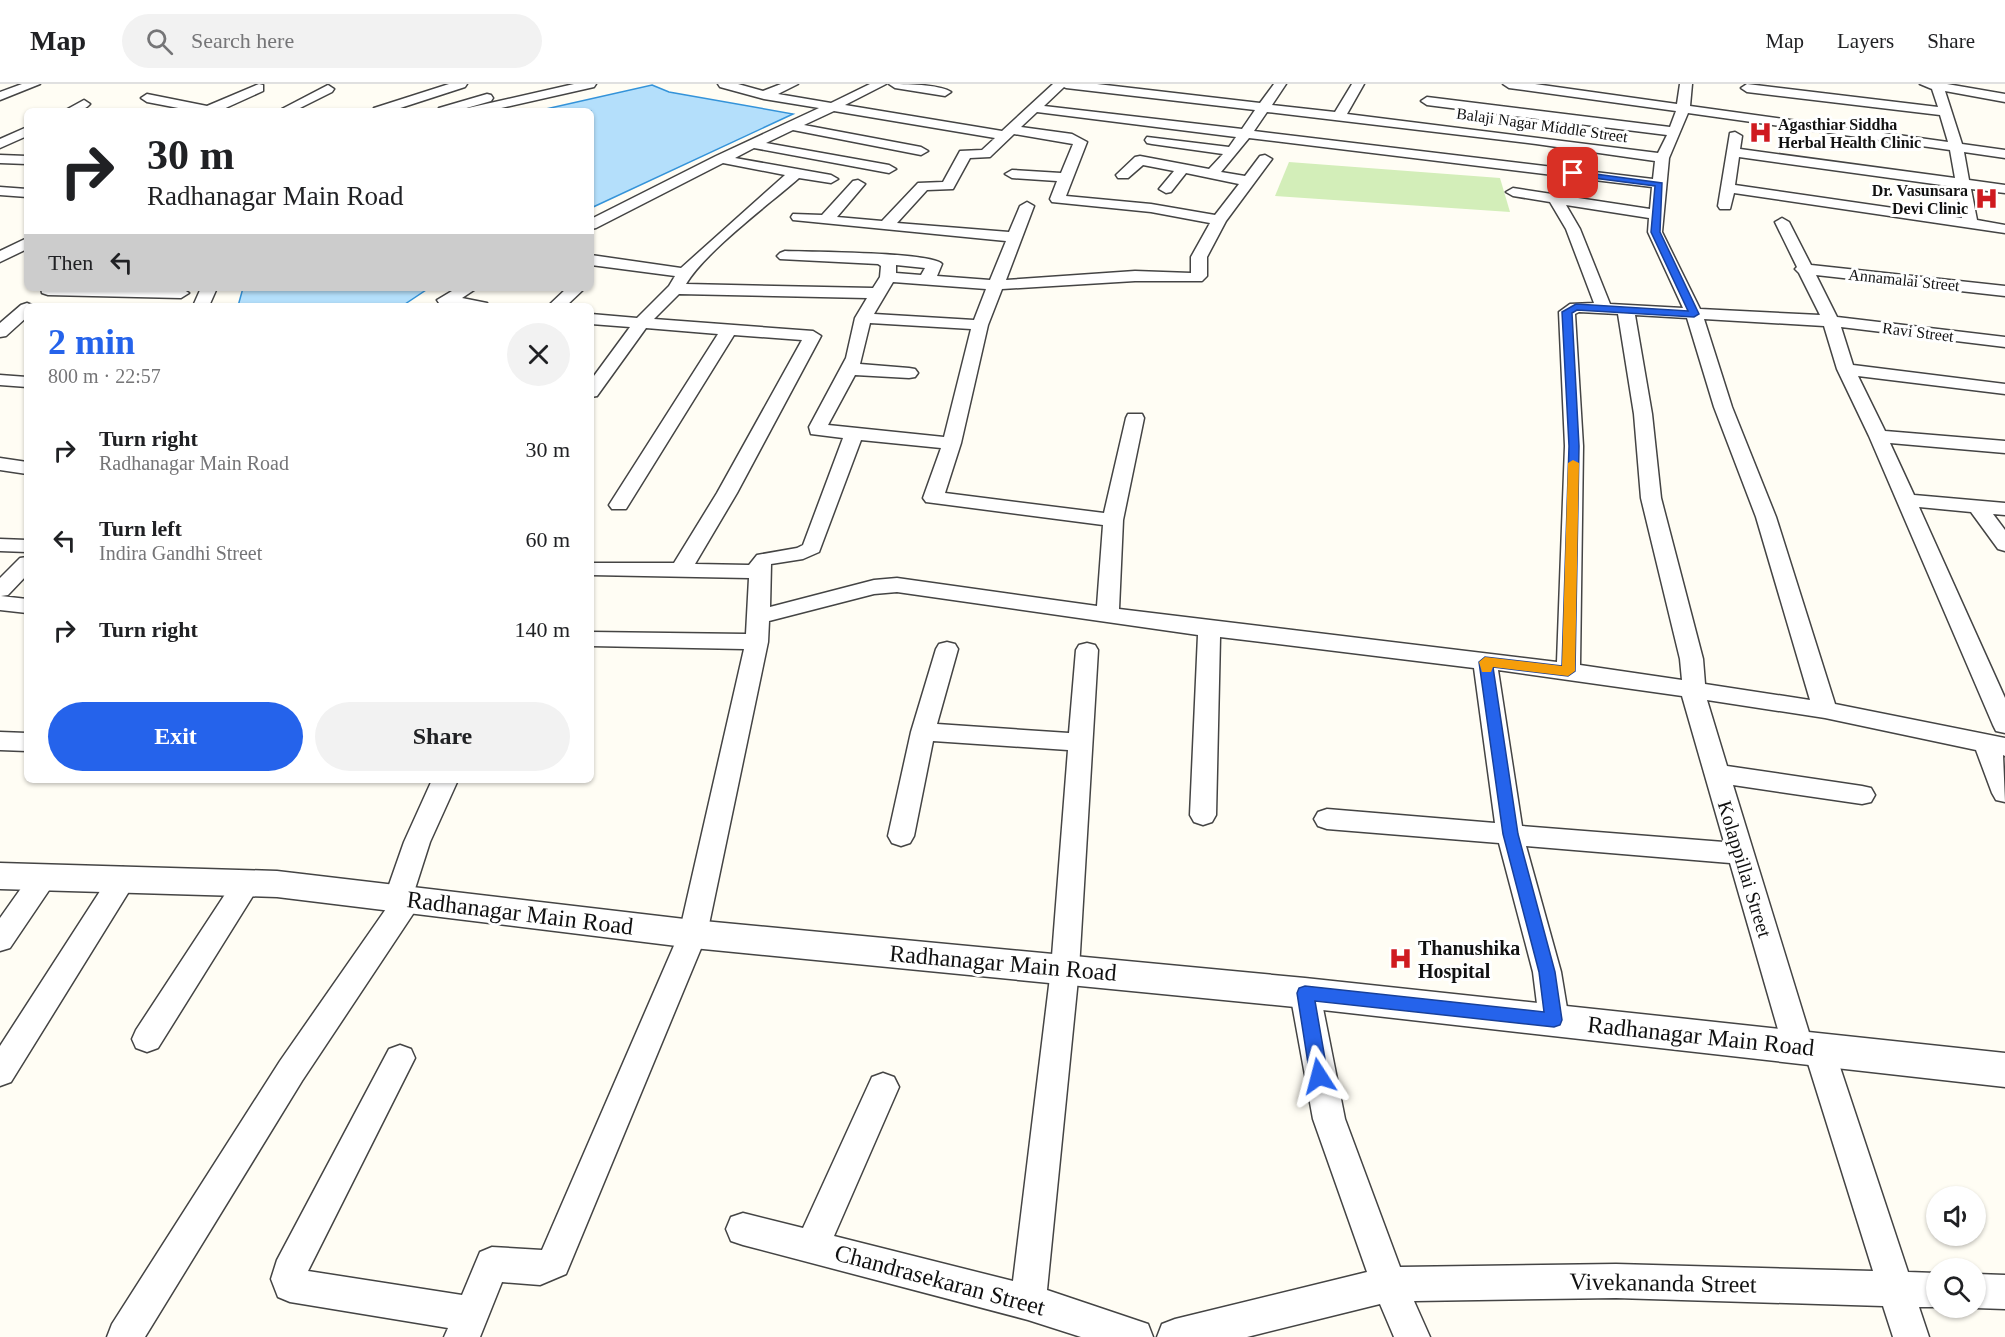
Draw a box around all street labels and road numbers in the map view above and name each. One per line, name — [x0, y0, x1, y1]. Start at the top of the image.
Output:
street label: Balaji Nagar Middle Street — [1455, 105, 1629, 147]
street label: Annamalai Street — [1848, 266, 1961, 294]
street label: Ravi Street — [1881, 319, 1955, 345]
street label: Kolappillai Street — [1713, 798, 1776, 941]
street label: Radhanagar Main Road — [405, 886, 635, 940]
street label: Radhanagar Main Road — [888, 940, 1118, 986]
street label: Radhanagar Main Road — [1586, 1011, 1816, 1061]
street label: Chandrasekaran Street — [832, 1239, 1048, 1321]
street label: Vivekananda Street — [1569, 1268, 1757, 1298]

